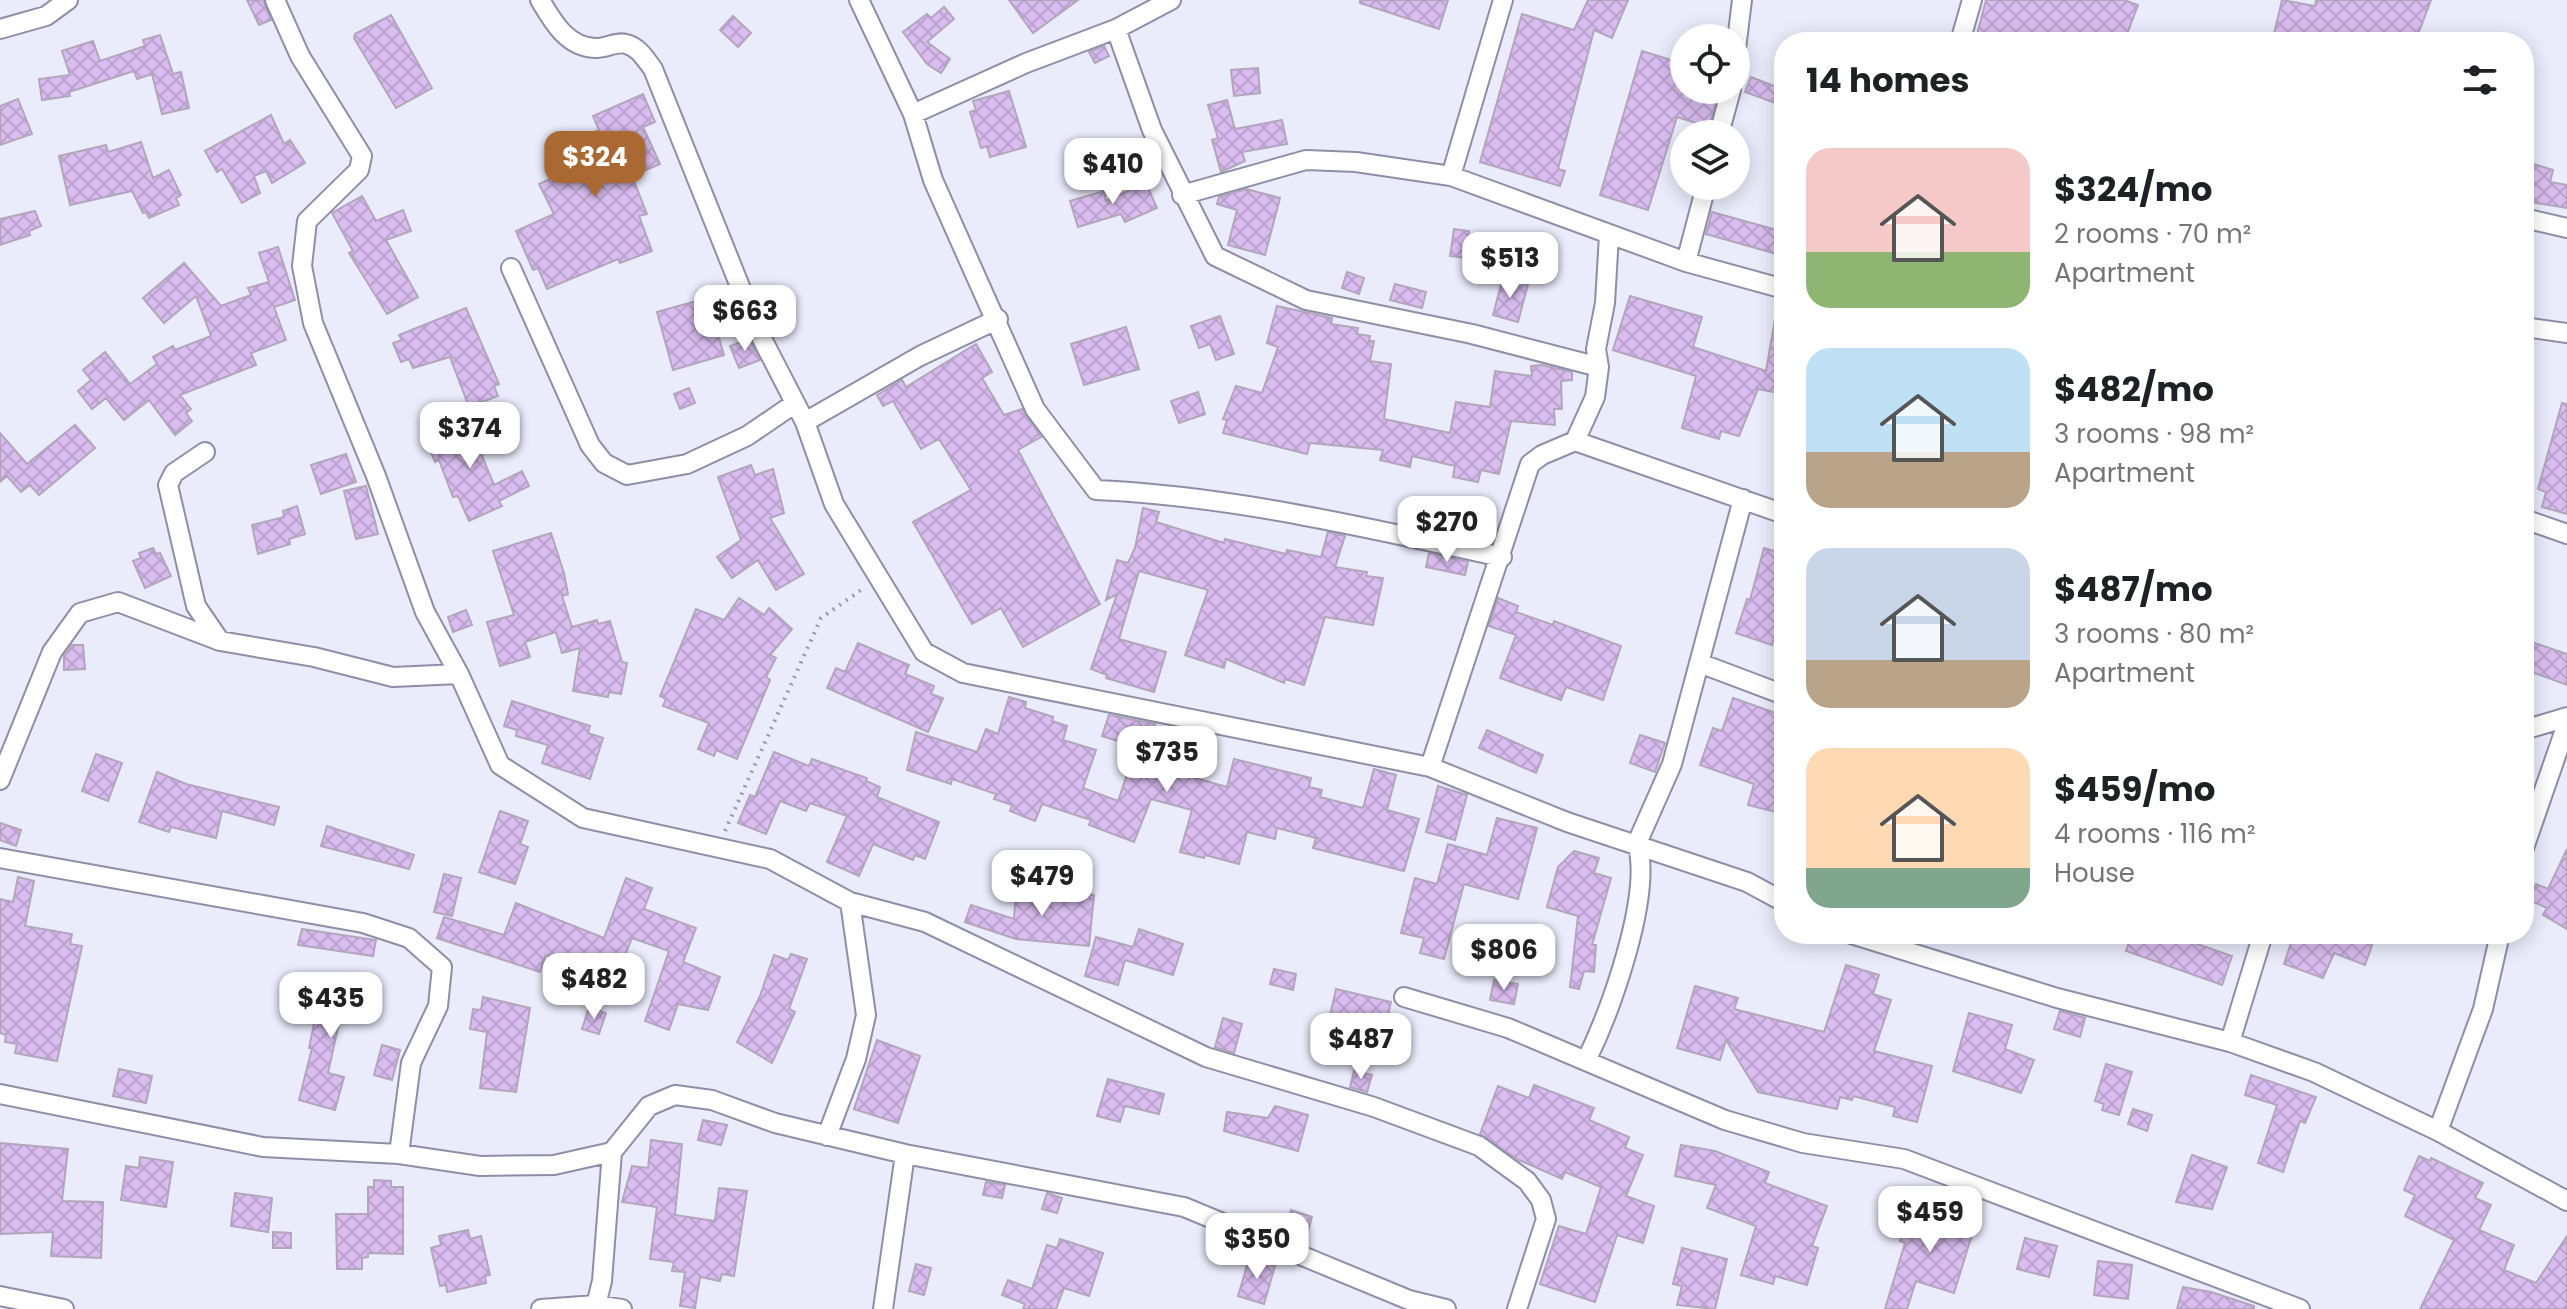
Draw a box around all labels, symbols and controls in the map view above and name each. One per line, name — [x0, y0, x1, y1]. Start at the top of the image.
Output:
map controls — [1670, 24, 1750, 200]
button: locate — [1670, 24, 1750, 104]
text: 14 homes — [1806, 56, 1970, 104]
icon: filters — [2458, 58, 2502, 102]
button: layers — [1670, 120, 1750, 200]
pin: $324 — [548, 131, 642, 199]
pin: $410 — [1066, 138, 1160, 206]
text: $324 — [562, 139, 628, 175]
text: $410 — [1082, 146, 1144, 182]
text: $324/mo — [2054, 165, 2212, 213]
icon: home — [1870, 180, 1966, 276]
text: 2 rooms · 70 m² — [2054, 216, 2251, 252]
pin: $513 — [1463, 232, 1557, 300]
text: $513 — [1480, 240, 1540, 276]
text: Apartment — [2054, 255, 2195, 291]
pin: $663 — [698, 285, 792, 353]
text: $663 — [712, 293, 778, 329]
text: $482/mo — [2054, 365, 2214, 413]
icon: home — [1870, 380, 1966, 476]
pin: $374 — [423, 402, 517, 470]
text: $374 — [438, 410, 502, 446]
text: 3 rooms · 98 m² — [2054, 416, 2254, 452]
text: Apartment — [2054, 455, 2195, 491]
pin: $270 — [1400, 496, 1494, 564]
text: $270 — [1416, 504, 1478, 540]
text: $487/mo — [2054, 565, 2213, 613]
icon: home — [1870, 580, 1966, 676]
text: 3 rooms · 80 m² — [2054, 616, 2254, 652]
text: Apartment — [2054, 655, 2195, 691]
pin: $735 — [1120, 726, 1214, 794]
text: $735 — [1135, 734, 1199, 770]
text: $459/mo — [2054, 765, 2215, 813]
icon: home — [1870, 780, 1966, 876]
text: 4 rooms · 116 m² — [2054, 816, 2255, 852]
pin: $479 — [995, 850, 1089, 918]
text: House — [2054, 855, 2135, 891]
text: $479 — [1010, 858, 1074, 894]
pin: $806 — [1457, 924, 1551, 992]
text: $806 — [1470, 932, 1538, 968]
pin: $482 — [547, 953, 641, 1021]
text: $482 — [561, 961, 627, 997]
pin: $435 — [284, 972, 378, 1040]
text: $435 — [297, 980, 365, 1016]
pin: $487 — [1314, 1013, 1408, 1081]
text: $487 — [1328, 1021, 1394, 1057]
pin: $459 — [1883, 1186, 1977, 1254]
text: $459 — [1896, 1194, 1964, 1230]
pin: $350 — [1210, 1213, 1304, 1281]
text: $350 — [1224, 1221, 1290, 1257]

